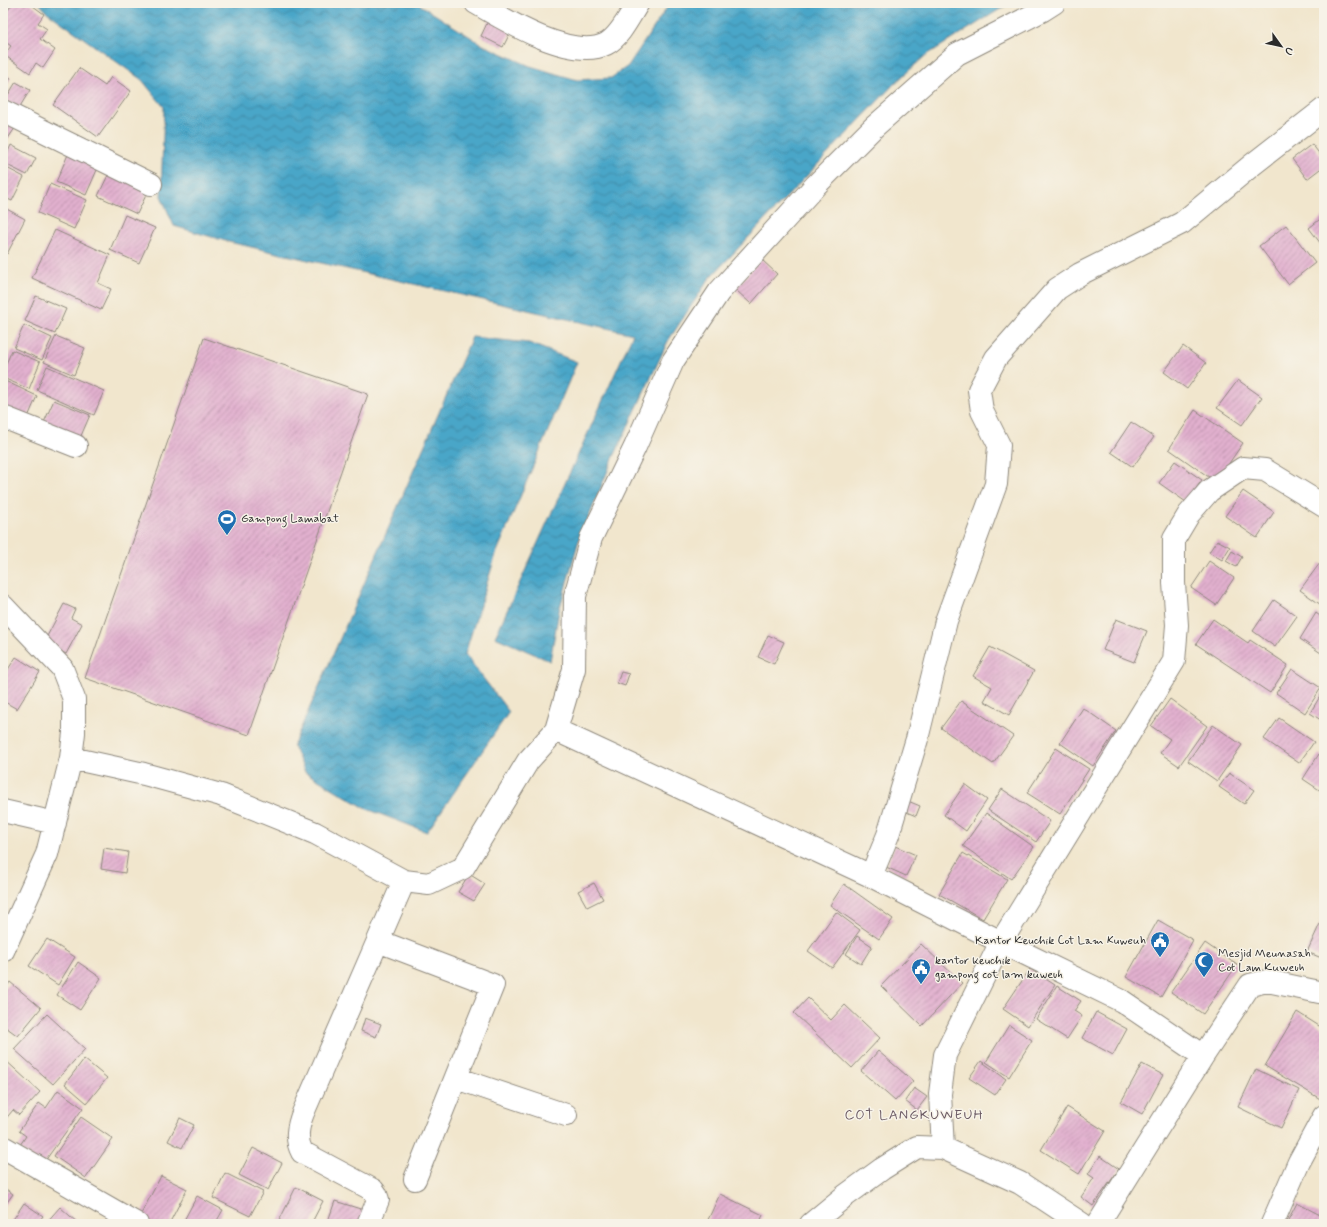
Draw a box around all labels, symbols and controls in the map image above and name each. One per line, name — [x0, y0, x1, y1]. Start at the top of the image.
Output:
north arrow — [1261, 26, 1301, 66]
text: U — [1281, 44, 1296, 58]
sports icon: Gampong Lamabat — [216, 508, 238, 536]
place label: Gampong Lamabat — [241, 511, 339, 528]
public building icon: Kantor Keuchik Cot Lam Kuweuh — [1149, 930, 1171, 958]
place label: Kantor Keuchik Cot Lam Kuweuh — [975, 933, 1146, 949]
place label: Mesjid Meunasah Cot Lam Kuweuh — [1218, 946, 1311, 976]
mosque icon: Mesjid Meunasah Cot Lam Kuweuh — [1193, 950, 1215, 978]
place label: kantor keuchik gampong cot lam kuweuh — [935, 953, 1063, 984]
public building icon: kantor keuchik gampong cot lam kuweuh — [910, 957, 932, 985]
district label: COT LANGKUWEUH — [844, 1106, 984, 1124]

